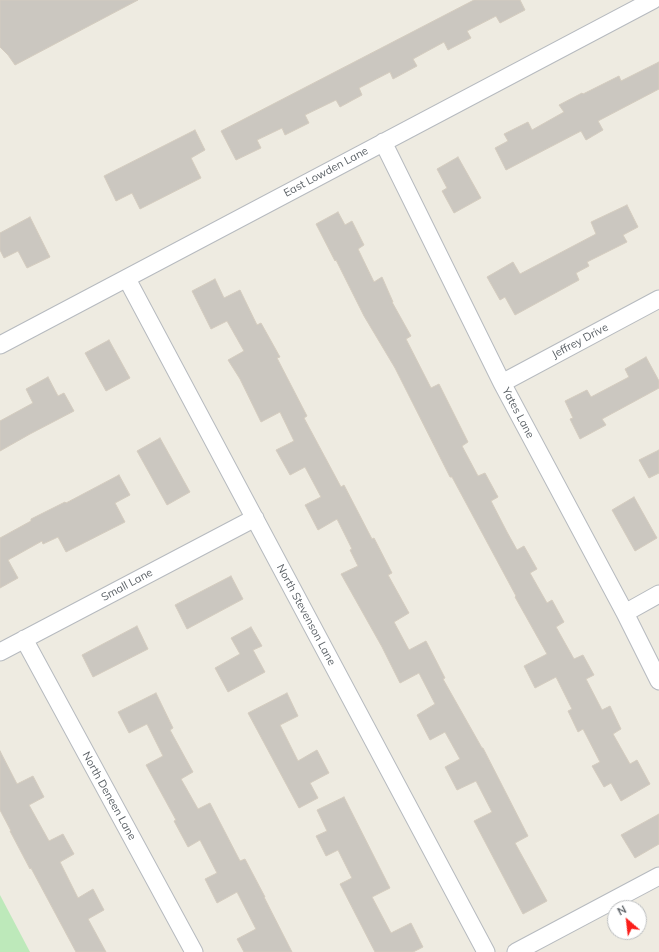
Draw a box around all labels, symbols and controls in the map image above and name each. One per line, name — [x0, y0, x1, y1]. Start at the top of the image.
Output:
street label: East Lowden Lane — [282, 144, 370, 200]
street label: Jeffrey Drive — [550, 321, 610, 361]
street label: Yates Lane — [499, 385, 537, 441]
street label: North Stevenson Lane — [274, 562, 338, 668]
street label: Small Lane — [99, 566, 155, 604]
street label: North Deneen Lane — [79, 750, 139, 842]
north arrow — [607, 900, 647, 940]
text: N — [615, 902, 629, 918]

